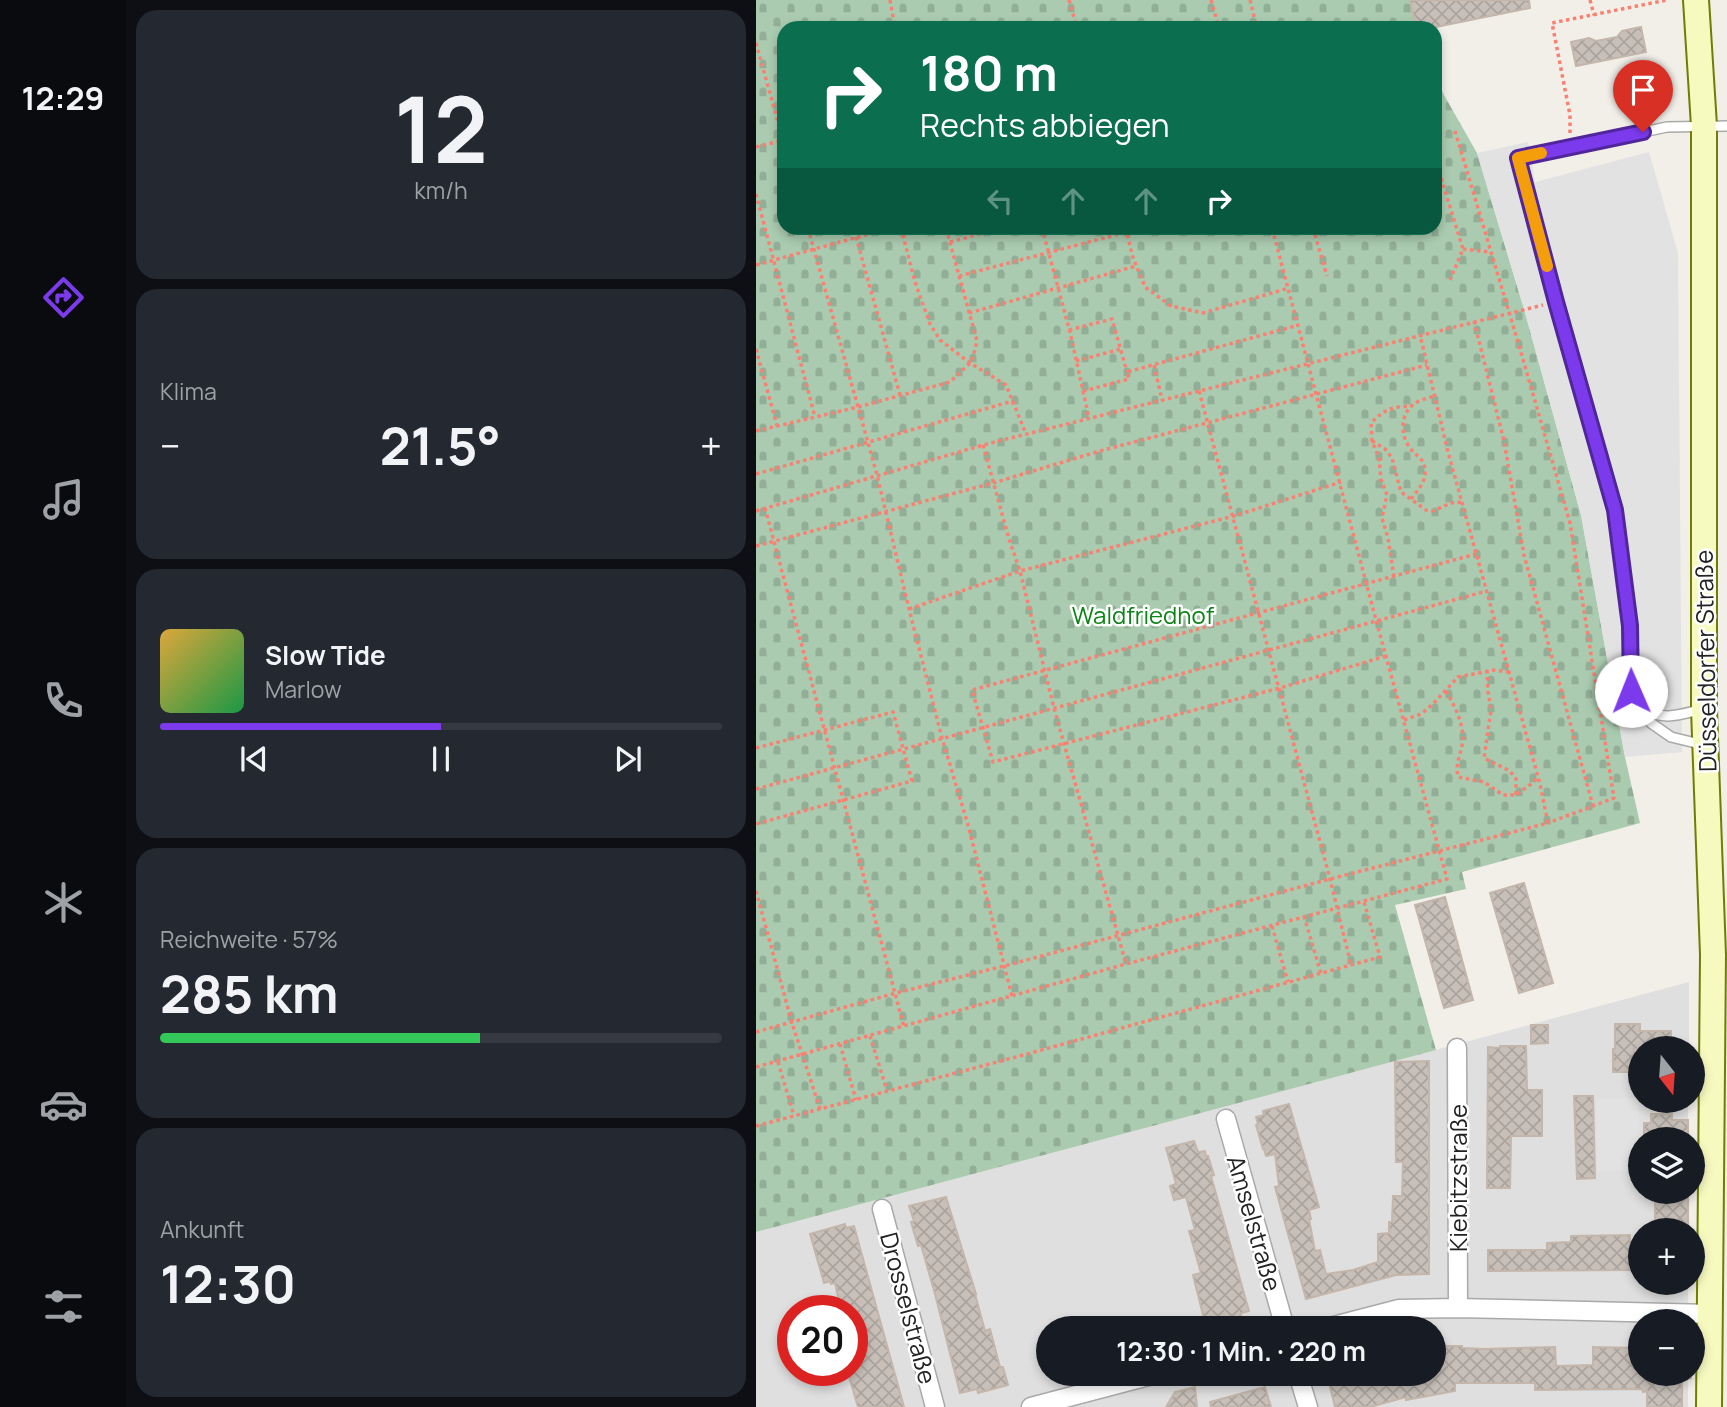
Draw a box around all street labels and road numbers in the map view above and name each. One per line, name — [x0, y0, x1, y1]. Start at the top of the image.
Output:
street label: Düsseldorfer Straße — [1687, 550, 1723, 772]
street label: Kiebitzstraße — [1441, 1104, 1474, 1252]
street label: Amselstraße — [1220, 1151, 1290, 1295]
street label: Drosselstraße — [873, 1229, 945, 1387]

